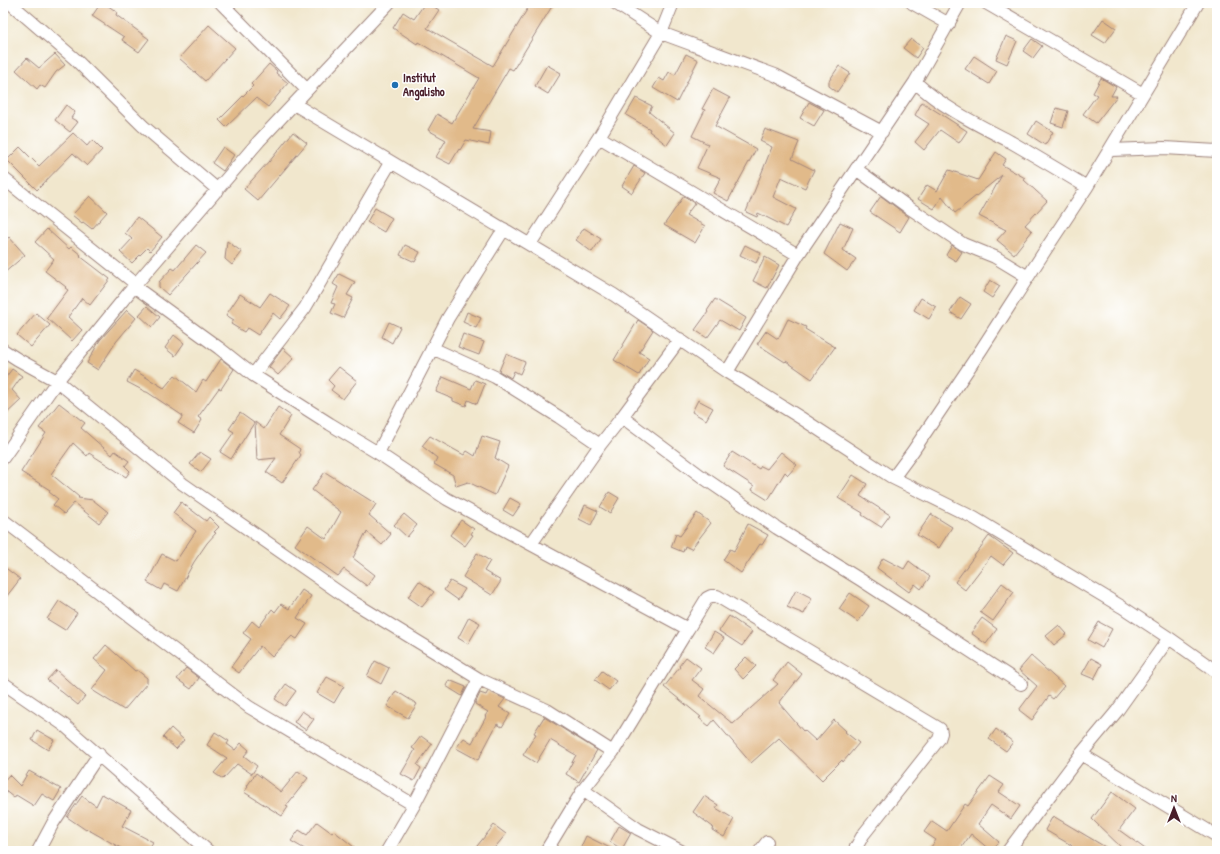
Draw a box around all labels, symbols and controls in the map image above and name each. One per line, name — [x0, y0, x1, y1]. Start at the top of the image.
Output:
place label: Institut Angalisho — [403, 69, 445, 101]
marker: Institut Angalisho — [390, 80, 400, 90]
north arrow — [1154, 788, 1194, 828]
text: N — [1171, 791, 1177, 805]

